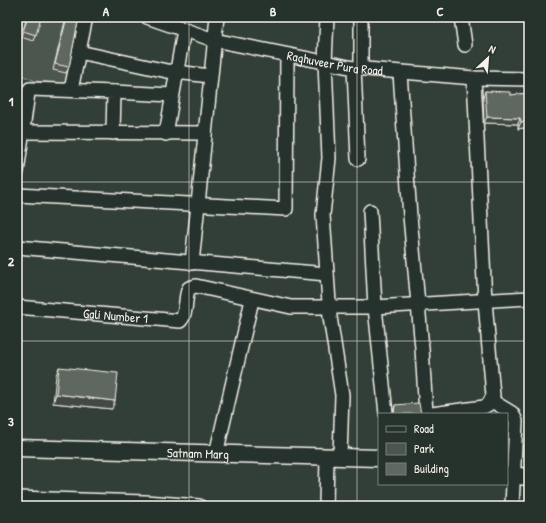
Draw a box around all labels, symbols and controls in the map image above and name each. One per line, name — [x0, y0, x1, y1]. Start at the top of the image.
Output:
text: A — [103, 2, 110, 20]
text: B — [270, 2, 277, 20]
text: C — [436, 2, 444, 20]
north arrow — [468, 38, 508, 78]
text: N — [487, 41, 498, 57]
street label: Raghuveer Pura Road — [285, 46, 384, 79]
text: 1 — [9, 92, 14, 110]
text: 2 — [8, 252, 15, 270]
street label: Gali Number 1 — [82, 304, 149, 327]
text: 3 — [8, 412, 14, 430]
legend — [378, 413, 508, 485]
text: Road — [414, 420, 434, 437]
text: Park — [414, 440, 434, 457]
street label: Satnam Marg — [167, 443, 229, 463]
text: Building — [414, 460, 449, 477]

